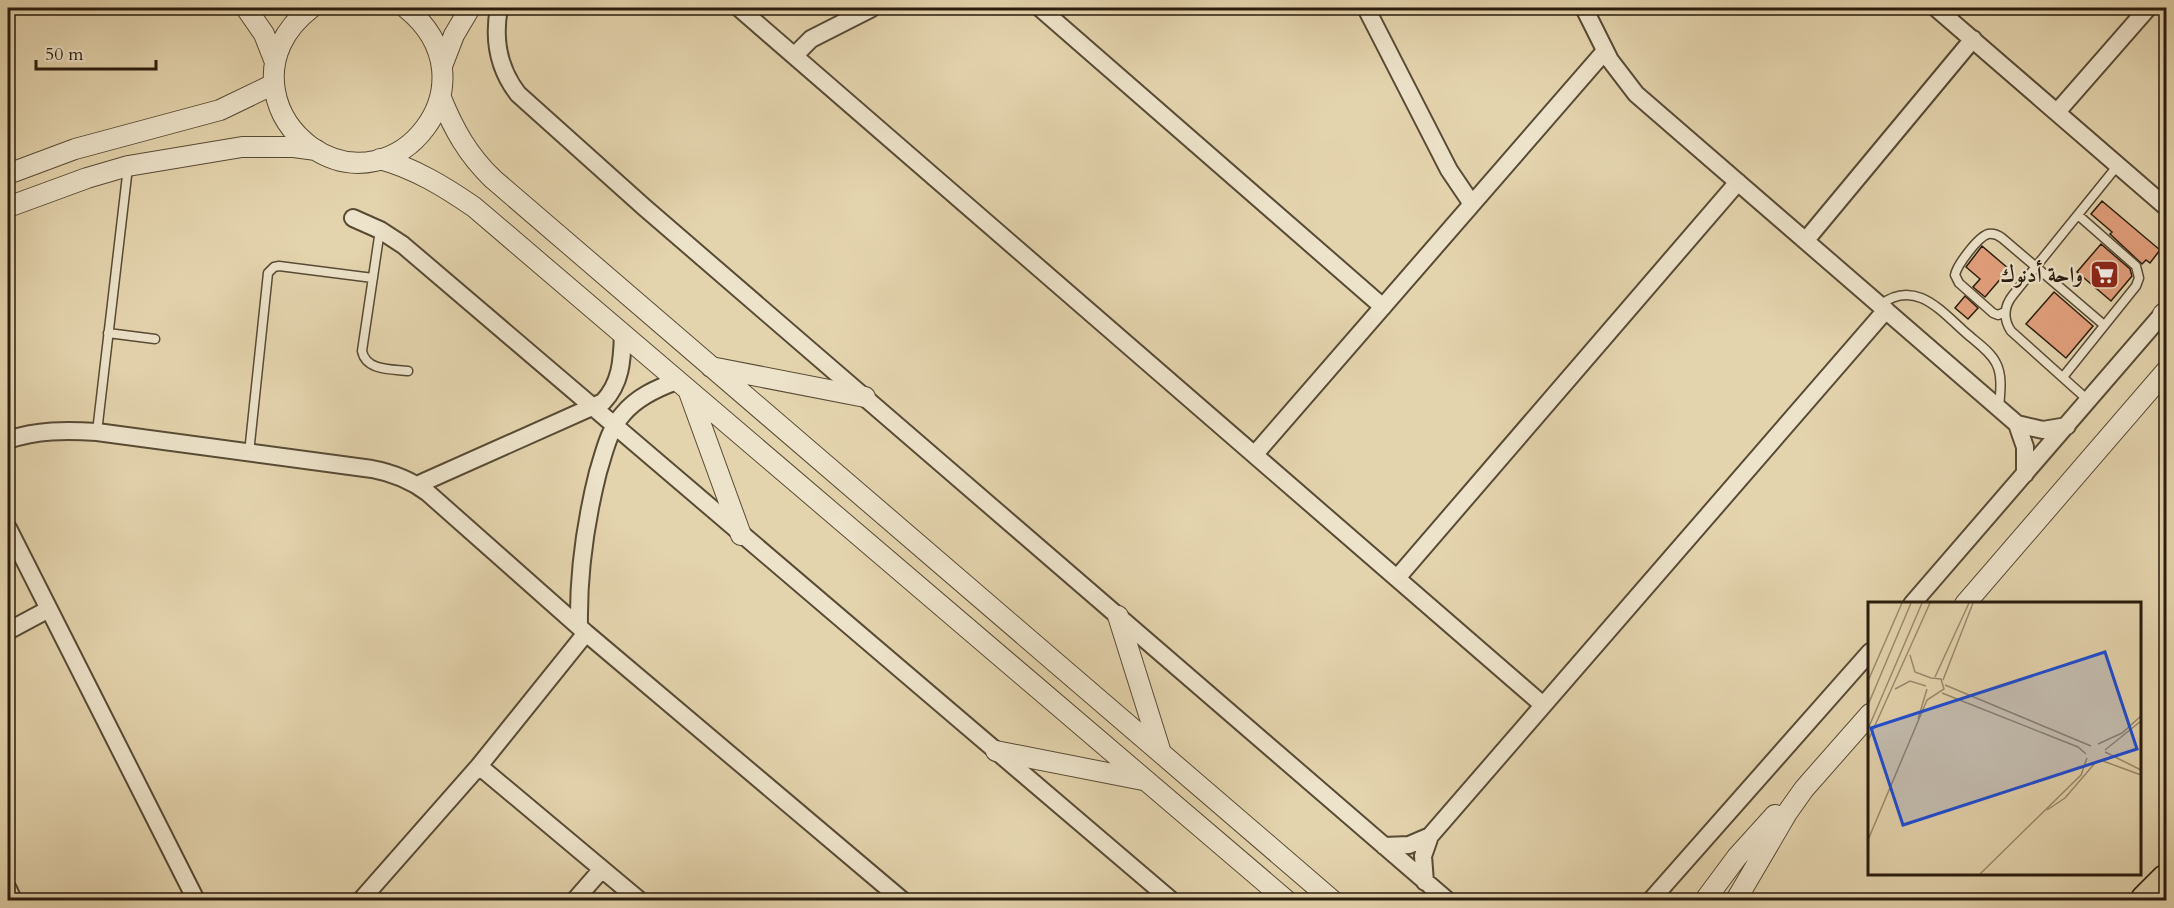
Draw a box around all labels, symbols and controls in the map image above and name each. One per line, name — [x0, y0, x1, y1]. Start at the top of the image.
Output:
scale bar — [36, 33, 156, 71]
text: 50 m — [45, 42, 84, 67]
supermarket icon: واحة أدنوك — [2088, 258, 2120, 290]
place label: واحة أدنوك — [2001, 259, 2083, 290]
inset map — [1868, 602, 2141, 875]

